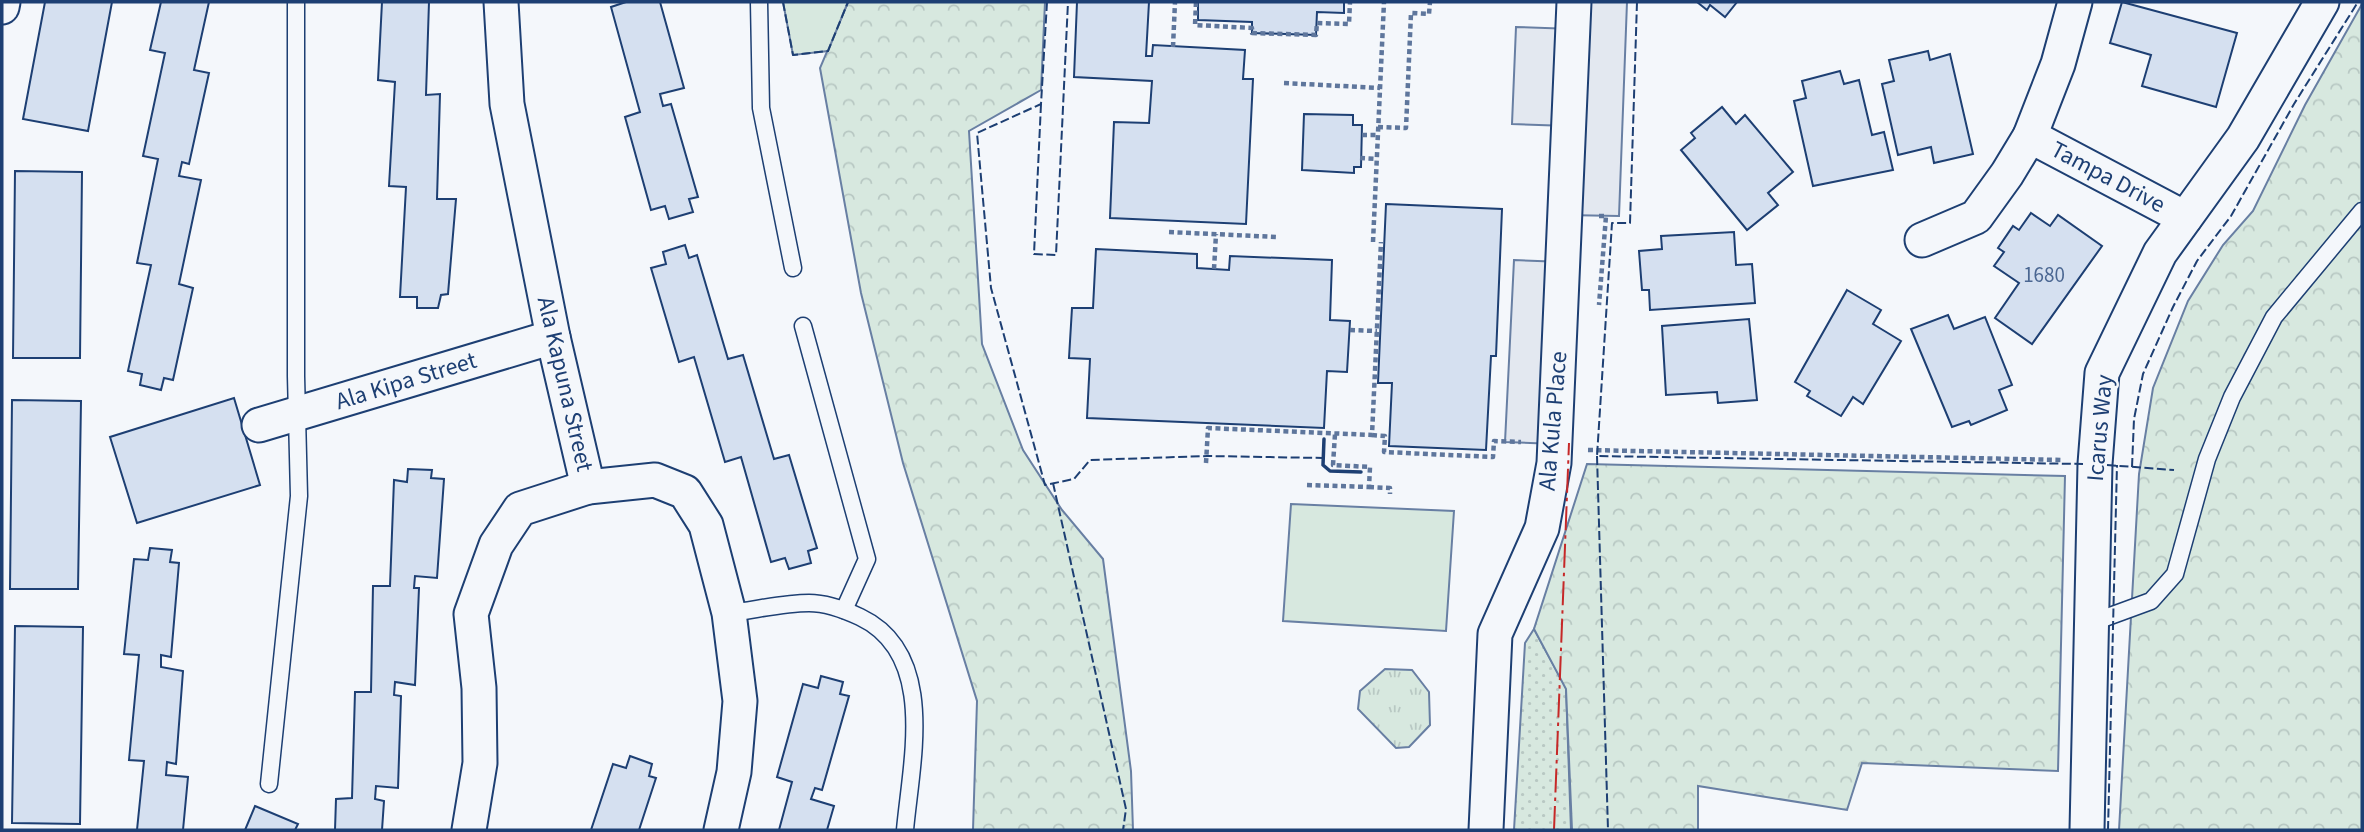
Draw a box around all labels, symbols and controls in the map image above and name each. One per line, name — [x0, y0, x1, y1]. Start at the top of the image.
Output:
street label: Tampa Drive — [2045, 132, 2171, 222]
house number: 1680 — [2023, 260, 2065, 290]
street label: Ala Kapuna Street — [528, 293, 602, 475]
street label: Ala Kipa Street — [331, 343, 481, 419]
street label: Ala Kula Place — [1529, 350, 1577, 492]
street label: Icarus Way — [2078, 373, 2122, 483]

